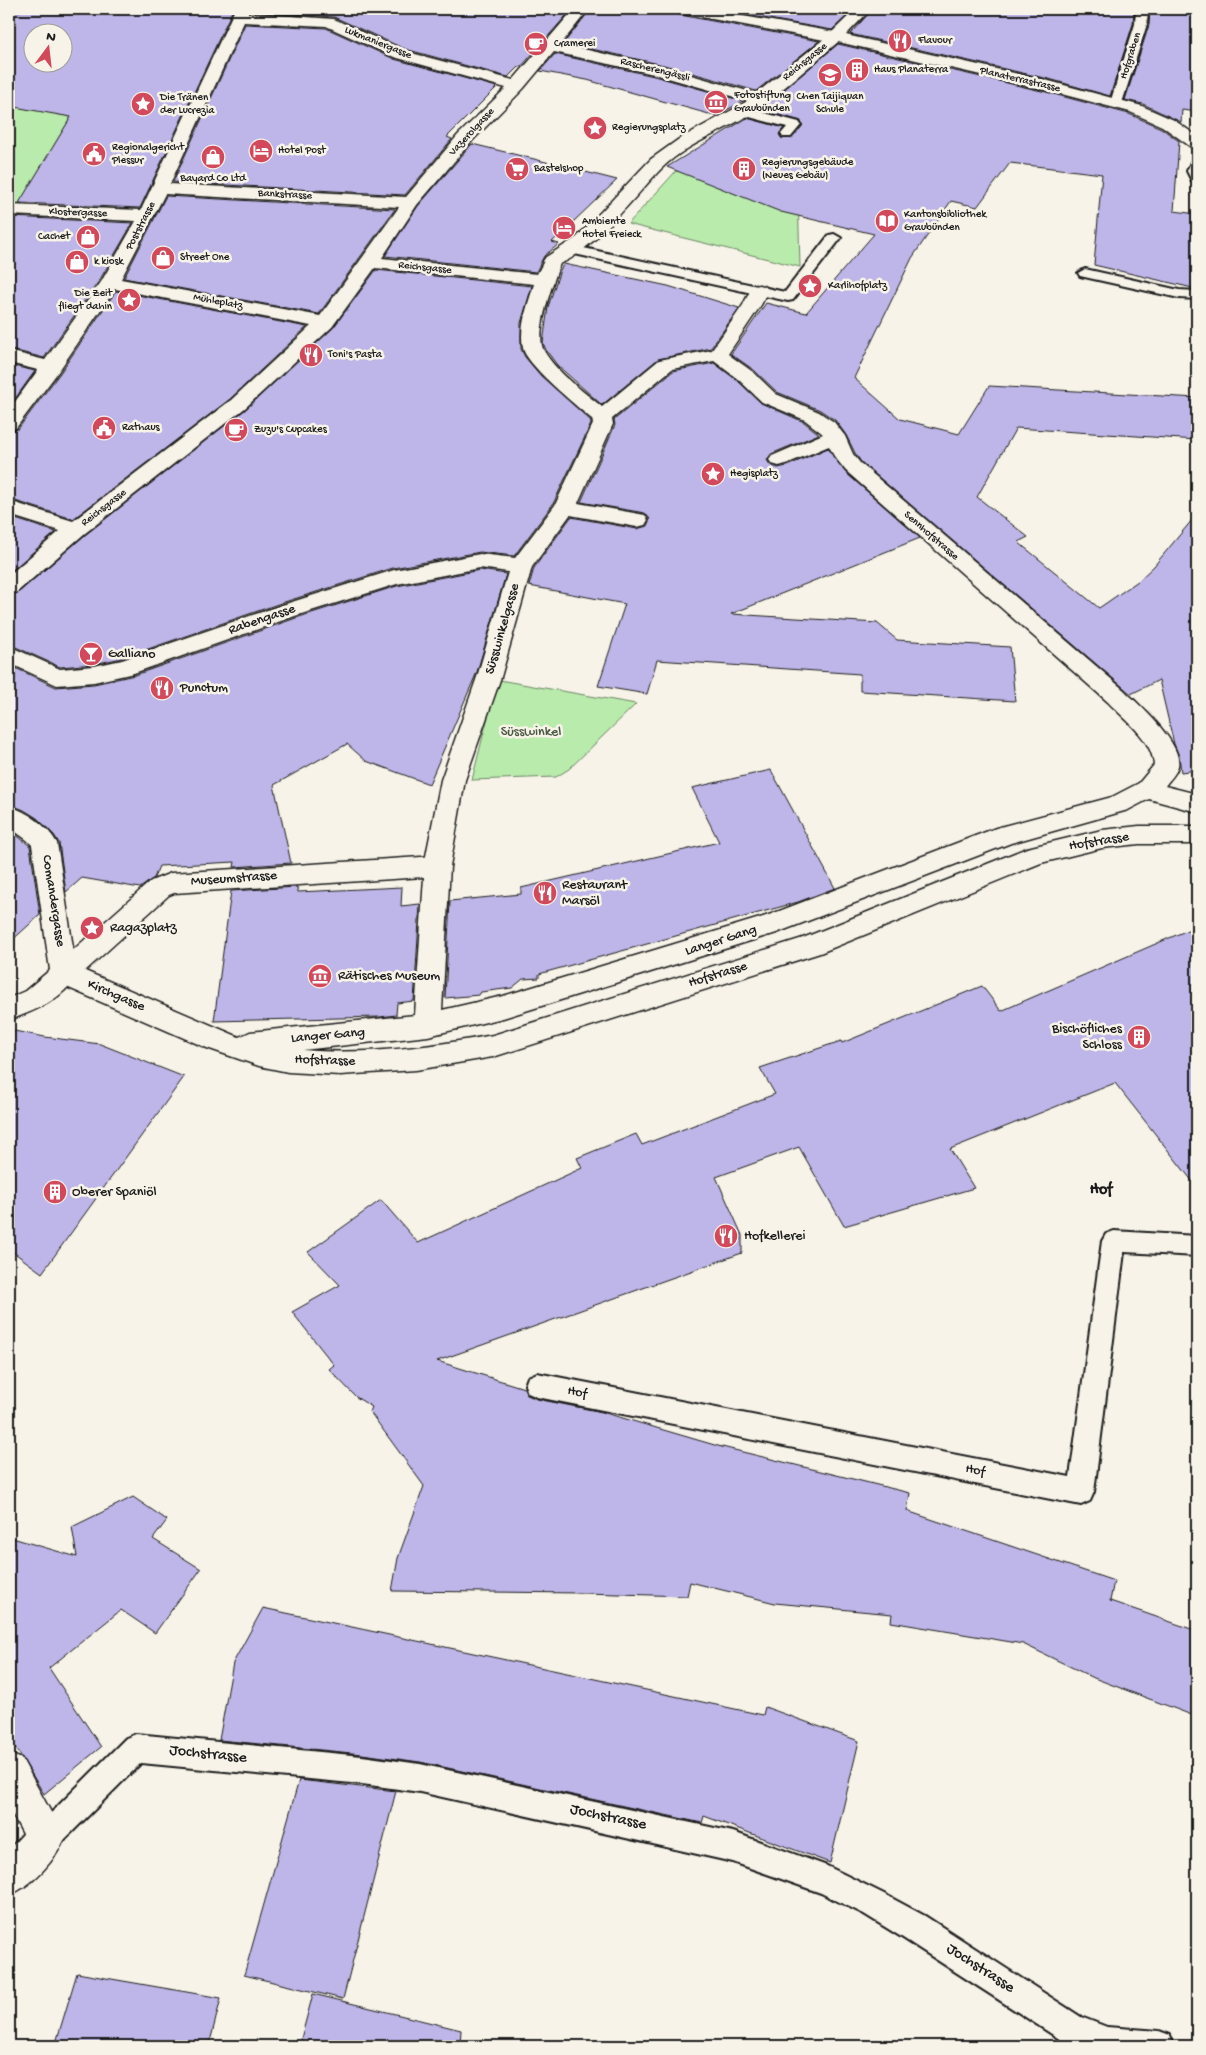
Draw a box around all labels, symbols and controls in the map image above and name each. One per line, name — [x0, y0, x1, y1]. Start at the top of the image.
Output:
north arrow — [22, 22, 72, 72]
street label: Lukmaniergasse — [343, 24, 414, 62]
text: N — [44, 28, 57, 47]
restaurant icon: Flavour — [887, 28, 913, 54]
street label: Hofgraben — [1117, 30, 1144, 81]
cafe icon: Cramerei — [523, 31, 549, 57]
place label: Flavour — [917, 35, 953, 47]
place label: Cramerei — [554, 38, 595, 50]
street label: Reichsgasse — [780, 40, 830, 84]
street label: Rascherengässli — [619, 56, 691, 84]
building icon: Haus Planaterra — [844, 57, 870, 83]
school or university icon: Chen Taijiquan Schule — [817, 62, 843, 88]
place label: Haus Planaterra — [874, 64, 949, 76]
street label: Planaterrastrasse — [978, 65, 1062, 95]
museum icon: Fotostiftung Graubünden — [703, 89, 729, 115]
place label: Fotostiftung Graubünden — [733, 89, 791, 115]
place icon: Die Tränen der Lucrezia — [130, 91, 156, 117]
place label: Chen Taijiquan Schule — [797, 91, 864, 116]
place label: Die Tränen der Lucrezia — [159, 92, 215, 117]
street label: Vazerolgasse — [446, 105, 497, 159]
place icon: Regierungsplatz — [582, 115, 608, 141]
place label: Regierungsplatz — [612, 122, 687, 134]
hotel icon: Hotel Post — [248, 138, 274, 164]
public building icon: Regionalgericht Plessur — [81, 141, 107, 167]
place label: Regionalgericht Plessur — [111, 142, 185, 167]
shop icon: Bayard Co Ltd — [200, 144, 226, 170]
place label: Hotel Post — [278, 145, 327, 157]
supermarket icon: Bastelshop — [504, 156, 530, 182]
building icon: Regierungsgebäude (Neues Gebäu) — [731, 156, 757, 182]
place label: Regierungsgebäude (Neues Gebäu) — [762, 157, 854, 182]
place label: Bastelshop — [533, 163, 584, 175]
place label: Bayard Co Ltd — [179, 173, 247, 185]
street label: Bankstrasse — [257, 188, 313, 202]
street label: Poststrasse — [123, 200, 158, 253]
street label: Klostergasse — [49, 206, 108, 220]
library icon: Kantonsbibliothek Graubünden — [874, 208, 900, 234]
place label: Kantonsbibliothek Graubünden — [904, 209, 987, 234]
hotel icon: Ambiente Hotel Freieck — [551, 215, 577, 241]
place label: Ambiente Hotel Freieck — [582, 216, 642, 241]
shop icon: Cachet — [75, 224, 101, 250]
place label: Cachet — [38, 231, 72, 243]
shop icon: Street One — [150, 245, 176, 271]
shop icon: k kiosk — [64, 249, 90, 275]
place label: Street One — [180, 252, 230, 264]
place label: k kiosk — [94, 256, 125, 268]
street label: Reichsgasse — [398, 259, 453, 277]
place icon: Karlihofplatz — [797, 273, 823, 299]
place label: Karlihofplatz — [828, 279, 888, 292]
place icon: Die Zeit fliegt dahin — [116, 287, 142, 313]
place label: Die Zeit fliegt dahin — [58, 288, 114, 313]
street label: Mühleplatz — [192, 291, 245, 313]
restaurant icon: Toni's Pasta — [298, 342, 324, 368]
place label: Toni's Pasta — [327, 349, 383, 361]
public building icon: Rathaus — [91, 415, 117, 441]
cafe icon: Zuzu's Cupcakes — [223, 417, 249, 443]
place label: Rathaus — [122, 422, 161, 434]
place label: Zuzu's Cupcakes — [254, 424, 328, 436]
place icon: Hegisplatz — [700, 461, 726, 487]
place label: Hegisplatz — [730, 468, 779, 480]
street label: Reichsgasse — [79, 487, 129, 529]
street label: Sennhofstrasse — [901, 508, 962, 563]
street label: Süsswinkelgasse — [482, 581, 524, 676]
street label: Rabengasse — [226, 600, 298, 639]
bar icon: Galliano — [78, 641, 104, 667]
place label: Galliano — [108, 646, 156, 663]
restaurant icon: Punctum — [149, 675, 175, 701]
place label: Punctum — [179, 680, 228, 697]
park label: Süsswinkel — [501, 724, 561, 741]
street label: Hofstrasse — [1068, 829, 1131, 855]
street label: Comandergasse — [37, 854, 69, 949]
street label: Museumstrasse — [190, 867, 278, 890]
place label: Restaurant Marsöl — [562, 877, 628, 910]
restaurant icon: Restaurant Marsöl — [532, 880, 558, 906]
place icon: Ragazplatz — [79, 915, 105, 941]
place label: Ragazplatz — [110, 920, 177, 937]
street label: Langer Gang — [683, 921, 759, 961]
street label: Hofstrasse — [686, 958, 750, 992]
museum icon: Rätisches Museum — [307, 963, 333, 989]
place label: Rätisches Museum — [338, 968, 440, 985]
street label: Kirchgasse — [84, 976, 148, 1016]
place label: Bischöfliches Schloss — [1051, 1021, 1123, 1054]
street label: Langer Gang — [290, 1024, 366, 1048]
building icon: Bischöfliches Schloss — [1126, 1024, 1152, 1050]
street label: Hofstrasse — [294, 1051, 356, 1071]
building icon: Oberer Spaniöl — [42, 1179, 68, 1205]
district label: Hof — [1090, 1180, 1114, 1200]
place label: Oberer Spaniöl — [72, 1184, 157, 1201]
restaurant icon: Hofkellerei — [713, 1223, 739, 1249]
place label: Hofkellerei — [744, 1228, 806, 1245]
street label: Hof — [566, 1383, 590, 1404]
street label: Hof — [964, 1461, 988, 1482]
street label: Jochstrasse — [168, 1741, 248, 1769]
street label: Jochstrasse — [568, 1801, 649, 1836]
street label: Jochstrasse — [942, 1940, 1018, 1999]

